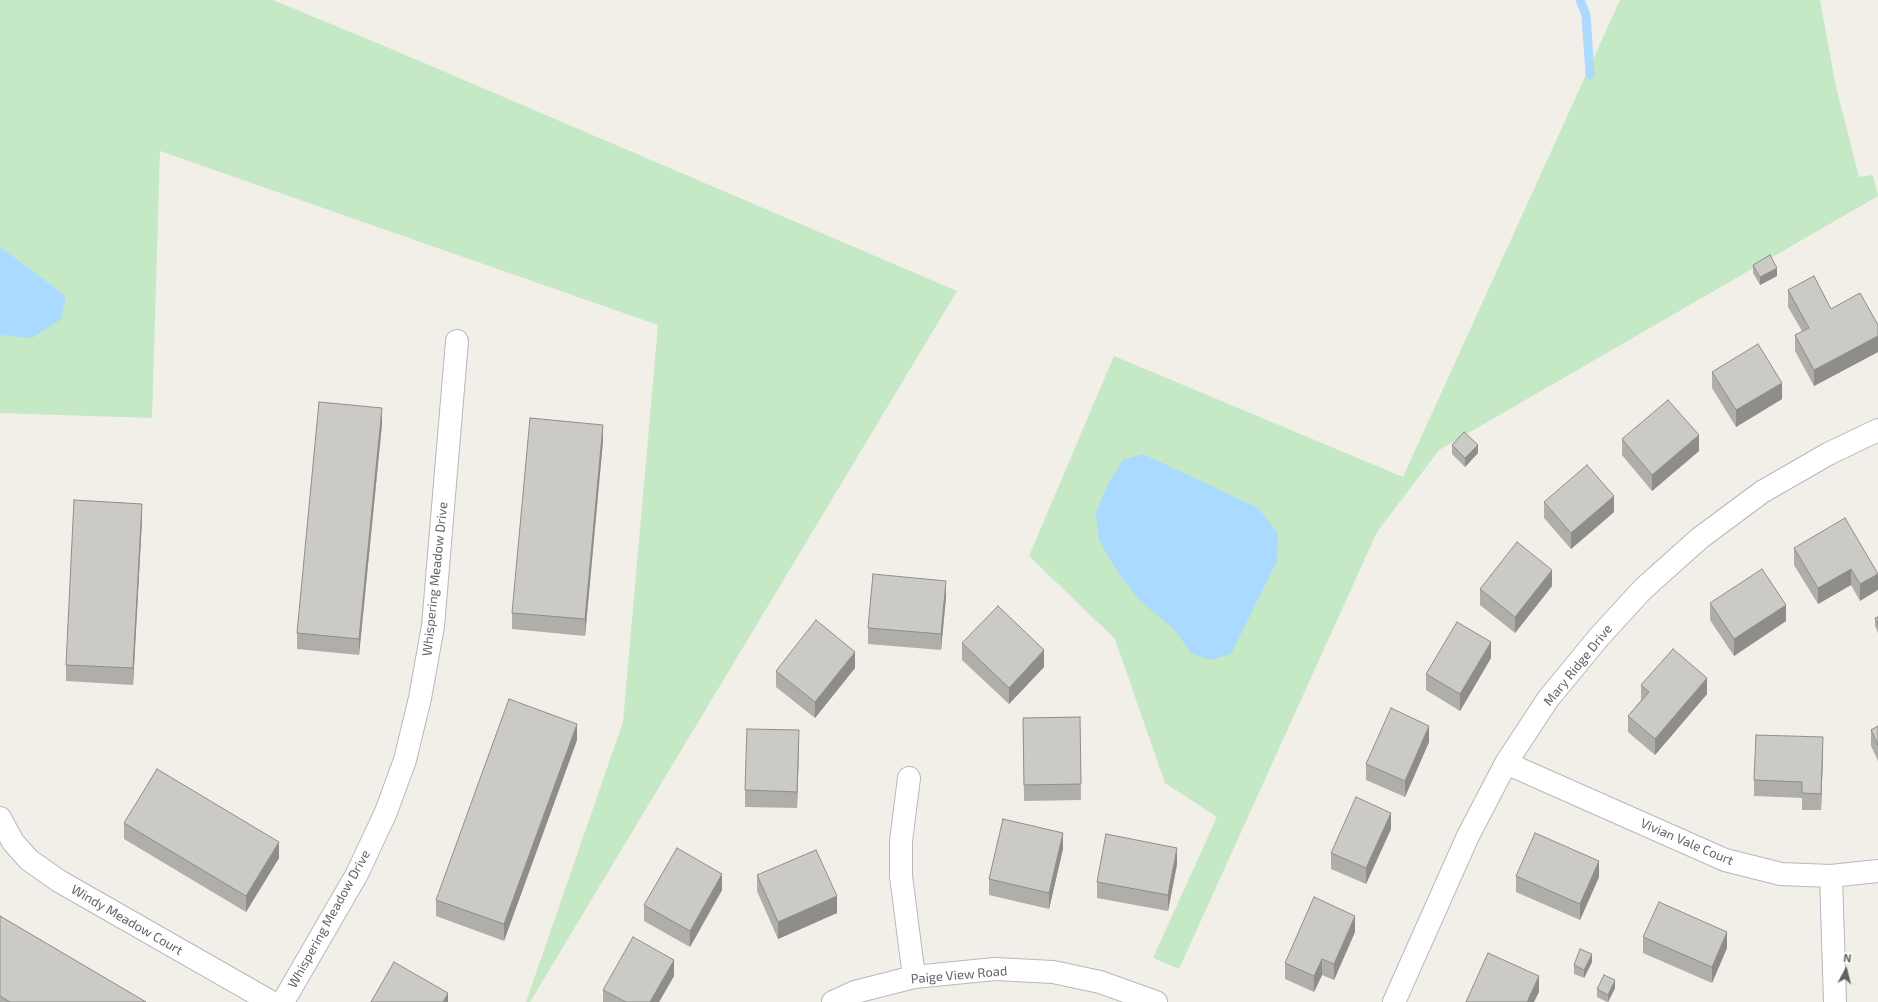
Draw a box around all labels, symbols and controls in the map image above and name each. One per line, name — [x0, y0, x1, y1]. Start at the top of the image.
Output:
street label: Whispering Meadow Drive — [419, 501, 451, 657]
street label: Mary Ridge Drive — [1540, 621, 1616, 709]
street label: Vivian Vale Court — [1638, 815, 1736, 869]
street label: Whispering Meadow Drive — [285, 847, 373, 991]
street label: Windy Meadow Court — [68, 882, 186, 958]
north arrow — [1826, 950, 1866, 990]
text: N — [1843, 951, 1852, 965]
street label: Paige View Road — [910, 963, 1008, 987]

